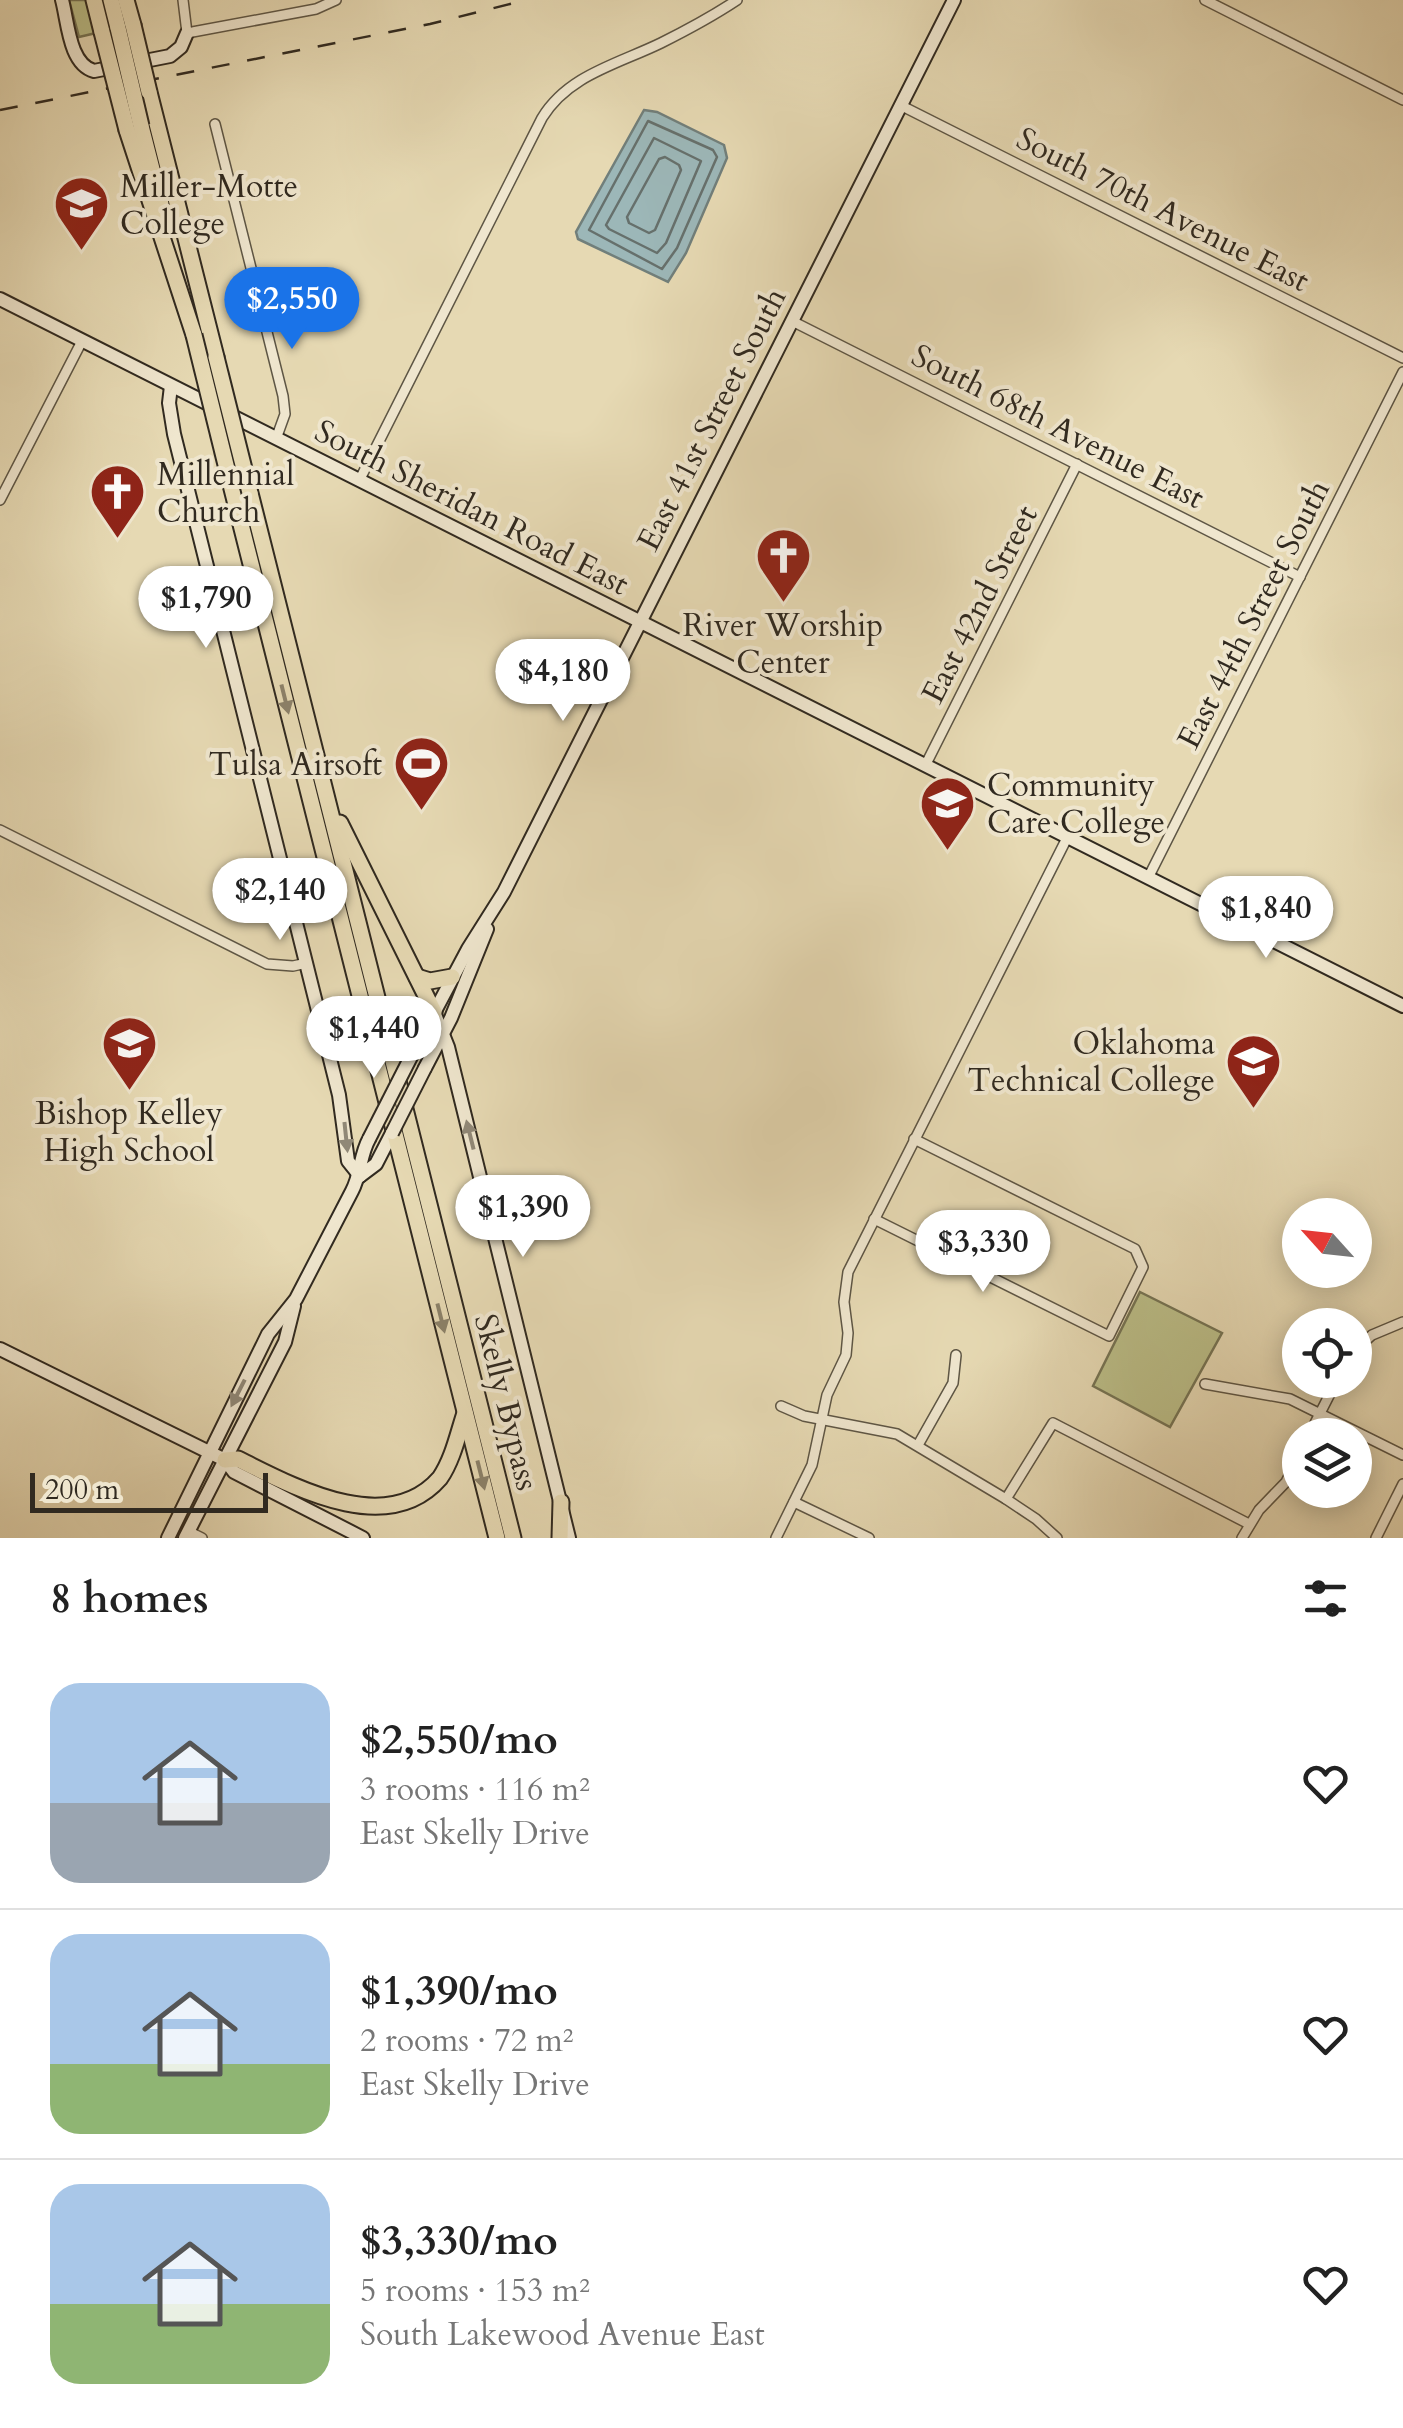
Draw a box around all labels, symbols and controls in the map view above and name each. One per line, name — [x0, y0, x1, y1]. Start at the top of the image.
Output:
street label: South 70th Avenue East — [1009, 117, 1316, 303]
place label: Miller-Motte College — [120, 165, 298, 246]
school or university icon: Miller-Motte College — [51, 174, 111, 253]
pin: $2,550 — [211, 267, 373, 352]
text: $2,550 — [246, 277, 338, 321]
street label: East 41st Street South — [627, 280, 797, 558]
street label: South 68th Avenue East — [904, 334, 1211, 520]
street label: South Sheridan Road East — [307, 410, 636, 606]
place label: Millennial Church — [157, 453, 294, 534]
church icon: Millennial Church — [88, 462, 148, 541]
street label: East 44th Street South — [1167, 472, 1341, 756]
street label: East 42nd Street — [911, 498, 1049, 711]
church icon: River Worship Center — [753, 526, 813, 605]
pin: $1,790 — [125, 566, 287, 651]
text: $1,790 — [160, 576, 252, 620]
place label: River Worship Center — [683, 604, 883, 685]
pin: $4,180 — [482, 639, 644, 724]
text: $4,180 — [517, 649, 609, 693]
one-way arrow — [278, 684, 293, 715]
sports icon: Tulsa Airsoft — [391, 734, 451, 813]
place label: Tulsa Airsoft — [208, 743, 382, 787]
place label: Community Care College — [987, 764, 1165, 845]
school or university icon: Community Care College — [918, 773, 978, 852]
pin: $2,140 — [199, 858, 361, 943]
text: $2,140 — [234, 868, 326, 912]
pin: $1,840 — [1185, 876, 1347, 961]
text: $1,840 — [1220, 886, 1312, 930]
pin: $1,440 — [293, 996, 455, 1081]
text: $1,440 — [328, 1006, 420, 1050]
school or university icon: Bishop Kelley High School — [99, 1014, 159, 1093]
place label: Oklahoma Technical College — [967, 1022, 1215, 1103]
school or university icon: Oklahoma Technical College — [1224, 1031, 1284, 1110]
place label: Bishop Kelley High School — [35, 1092, 223, 1173]
one-way arrow — [462, 1119, 477, 1150]
one-way arrow — [338, 1122, 354, 1153]
pin: $1,390 — [442, 1175, 604, 1260]
text: $1,390 — [477, 1185, 569, 1229]
north arrow — [1282, 1198, 1372, 1288]
map controls — [1282, 1198, 1372, 1508]
pin: $3,330 — [902, 1210, 1064, 1295]
text: $3,330 — [937, 1220, 1029, 1264]
one-way arrow — [434, 1303, 449, 1334]
button: locate — [1282, 1308, 1372, 1398]
street label: Skelly Bypass — [463, 1309, 549, 1495]
one-way arrow — [230, 1379, 247, 1408]
button: layers — [1282, 1418, 1372, 1508]
one-way arrow — [473, 1460, 489, 1491]
scale bar — [30, 1468, 268, 1512]
text: 200 m — [45, 1471, 119, 1509]
text: 8 homes — [50, 1570, 208, 1627]
icon: filters — [1298, 1571, 1353, 1626]
text: $2,550/mo — [360, 1711, 558, 1768]
icon: home — [130, 1723, 250, 1843]
icon: heart — [1298, 1756, 1353, 1811]
text: 3 rooms · 116 m² — [360, 1768, 590, 1812]
text: East Skelly Drive — [360, 1812, 590, 1856]
text: $1,390/mo — [360, 1962, 558, 2019]
icon: home — [130, 1974, 250, 2094]
icon: heart — [1298, 2007, 1353, 2062]
text: 2 rooms · 72 m² — [360, 2019, 573, 2063]
text: East Skelly Drive — [360, 2063, 590, 2107]
text: $3,330/mo — [360, 2212, 558, 2269]
icon: home — [130, 2224, 250, 2344]
icon: heart — [1298, 2257, 1353, 2312]
text: 5 rooms · 153 m² — [360, 2269, 590, 2313]
text: South Lakewood Avenue East — [360, 2313, 765, 2357]

